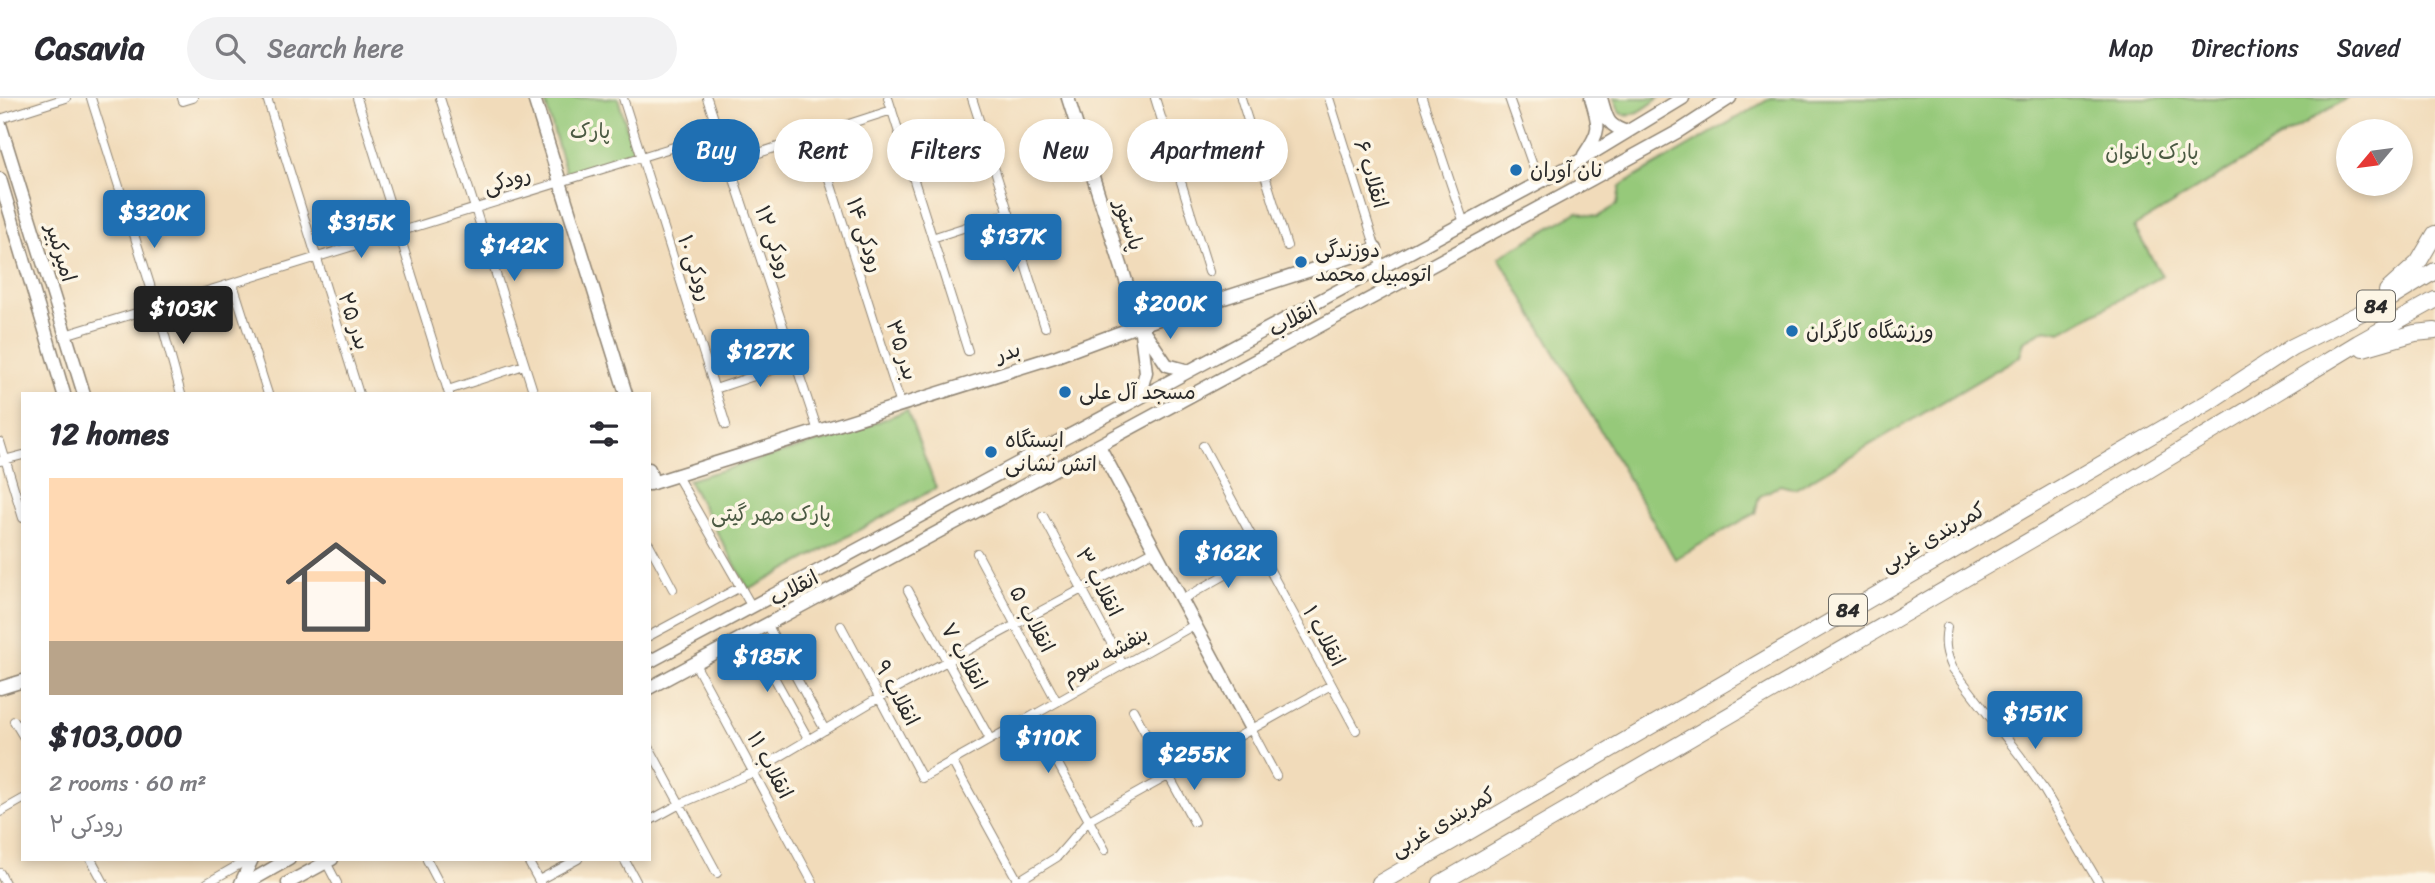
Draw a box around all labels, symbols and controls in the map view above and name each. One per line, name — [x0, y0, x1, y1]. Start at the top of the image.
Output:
search box — [187, 17, 677, 80]
text: Casavia — [35, 19, 145, 77]
text: Search here — [267, 25, 404, 71]
text: Map — [2109, 27, 2153, 69]
text: Directions — [2191, 27, 2299, 69]
text: Saved — [2337, 27, 2400, 69]
icon: search — [211, 29, 249, 67]
park label: پارک — [570, 112, 610, 150]
chip: Buy — [672, 119, 760, 182]
chip: Rent — [774, 119, 873, 182]
chip: Filters — [887, 119, 1005, 182]
chip: New — [1019, 119, 1113, 182]
chip: Apartment — [1127, 119, 1288, 182]
north arrow — [2336, 119, 2413, 196]
map controls — [2336, 119, 2413, 196]
park label: پارک بانوان — [2105, 133, 2199, 171]
street label: انقلاب ۶ — [1343, 135, 1399, 213]
place label: نان آوران — [1530, 151, 1602, 189]
street label: رودکی — [478, 155, 536, 205]
marker: نان آوران — [1508, 162, 1524, 178]
pin: $320K — [105, 190, 203, 250]
text: $320K — [119, 192, 189, 233]
street label: رودکی ۱۴ — [835, 192, 895, 278]
street label: پاستور — [1102, 193, 1155, 256]
pin: $315K — [312, 200, 410, 260]
street label: رودکی ۱۲ — [744, 200, 804, 284]
text: $315K — [328, 202, 394, 243]
pin: $137K — [964, 214, 1062, 274]
text: $137K — [980, 216, 1046, 257]
street label: امیرکبیر — [34, 217, 88, 287]
pin: $142K — [465, 223, 563, 283]
text: $142K — [481, 225, 547, 266]
street label: رودکی ۱۰ — [666, 230, 724, 306]
place label: دوزندگی اتومبیل محمد — [1315, 231, 1432, 293]
marker: دوزندگی اتومبیل محمد — [1293, 254, 1309, 270]
pin: $200K — [1121, 282, 1219, 341]
text: $200K — [1134, 283, 1206, 324]
pin: $103K — [134, 286, 232, 346]
street label: بدر ۲۵ — [327, 287, 381, 355]
text: $103K — [150, 288, 216, 329]
street label: انقلاب — [1261, 290, 1325, 348]
road number: 84 — [2357, 290, 2395, 322]
place label: ورزشگاه کارگران — [1806, 312, 1934, 350]
street label: بدر ۳۵ — [875, 315, 929, 385]
marker: ورزشگاه کارگران — [1784, 323, 1800, 339]
pin: $127K — [711, 330, 809, 389]
street label: بدر — [989, 330, 1025, 374]
text: $127K — [727, 331, 793, 372]
place label: مسجد آل علی — [1079, 373, 1196, 411]
marker: مسجد آل علی — [1057, 384, 1073, 400]
text: 12 homes — [49, 407, 169, 461]
icon: filters — [585, 415, 623, 453]
place label: ایستگاه اتش نشانی — [1005, 421, 1097, 483]
marker: ایستگاه اتش نشانی — [983, 444, 999, 460]
street label: کمربندی غربی — [1873, 491, 1993, 583]
park label: پارک مهر گیتی — [711, 495, 831, 533]
icon: home — [273, 524, 399, 650]
pin: $162K — [1179, 531, 1277, 590]
text: $162K — [1195, 532, 1261, 573]
street label: انقلاب ۳ — [1065, 540, 1133, 624]
street label: انقلاب — [762, 559, 826, 617]
street label: انقلاب ۵ — [998, 578, 1066, 660]
road number: 84 — [1829, 594, 1867, 625]
street label: انقلاب ۱ — [1292, 598, 1356, 674]
street label: انقلاب ۷ — [930, 615, 998, 697]
street label: بنفشه سوم — [1054, 615, 1156, 695]
pin: $185K — [718, 634, 816, 694]
text: $185K — [733, 636, 801, 677]
street label: انقلاب ۹ — [864, 653, 930, 733]
pin: $151K — [1986, 692, 2084, 751]
text: $151K — [2003, 693, 2067, 734]
text: $103,000 — [49, 709, 182, 763]
pin: $110K — [999, 716, 1097, 775]
text: $110K — [1016, 717, 1080, 758]
street label: انقلاب ۱۱ — [736, 724, 804, 806]
pin: $255K — [1145, 732, 1243, 792]
text: $255K — [1159, 734, 1229, 775]
text: 2 rooms · 60 m² — [49, 763, 207, 804]
street label: کمربندی غربی — [1383, 776, 1503, 868]
text: رودکی ۲ — [49, 804, 124, 845]

